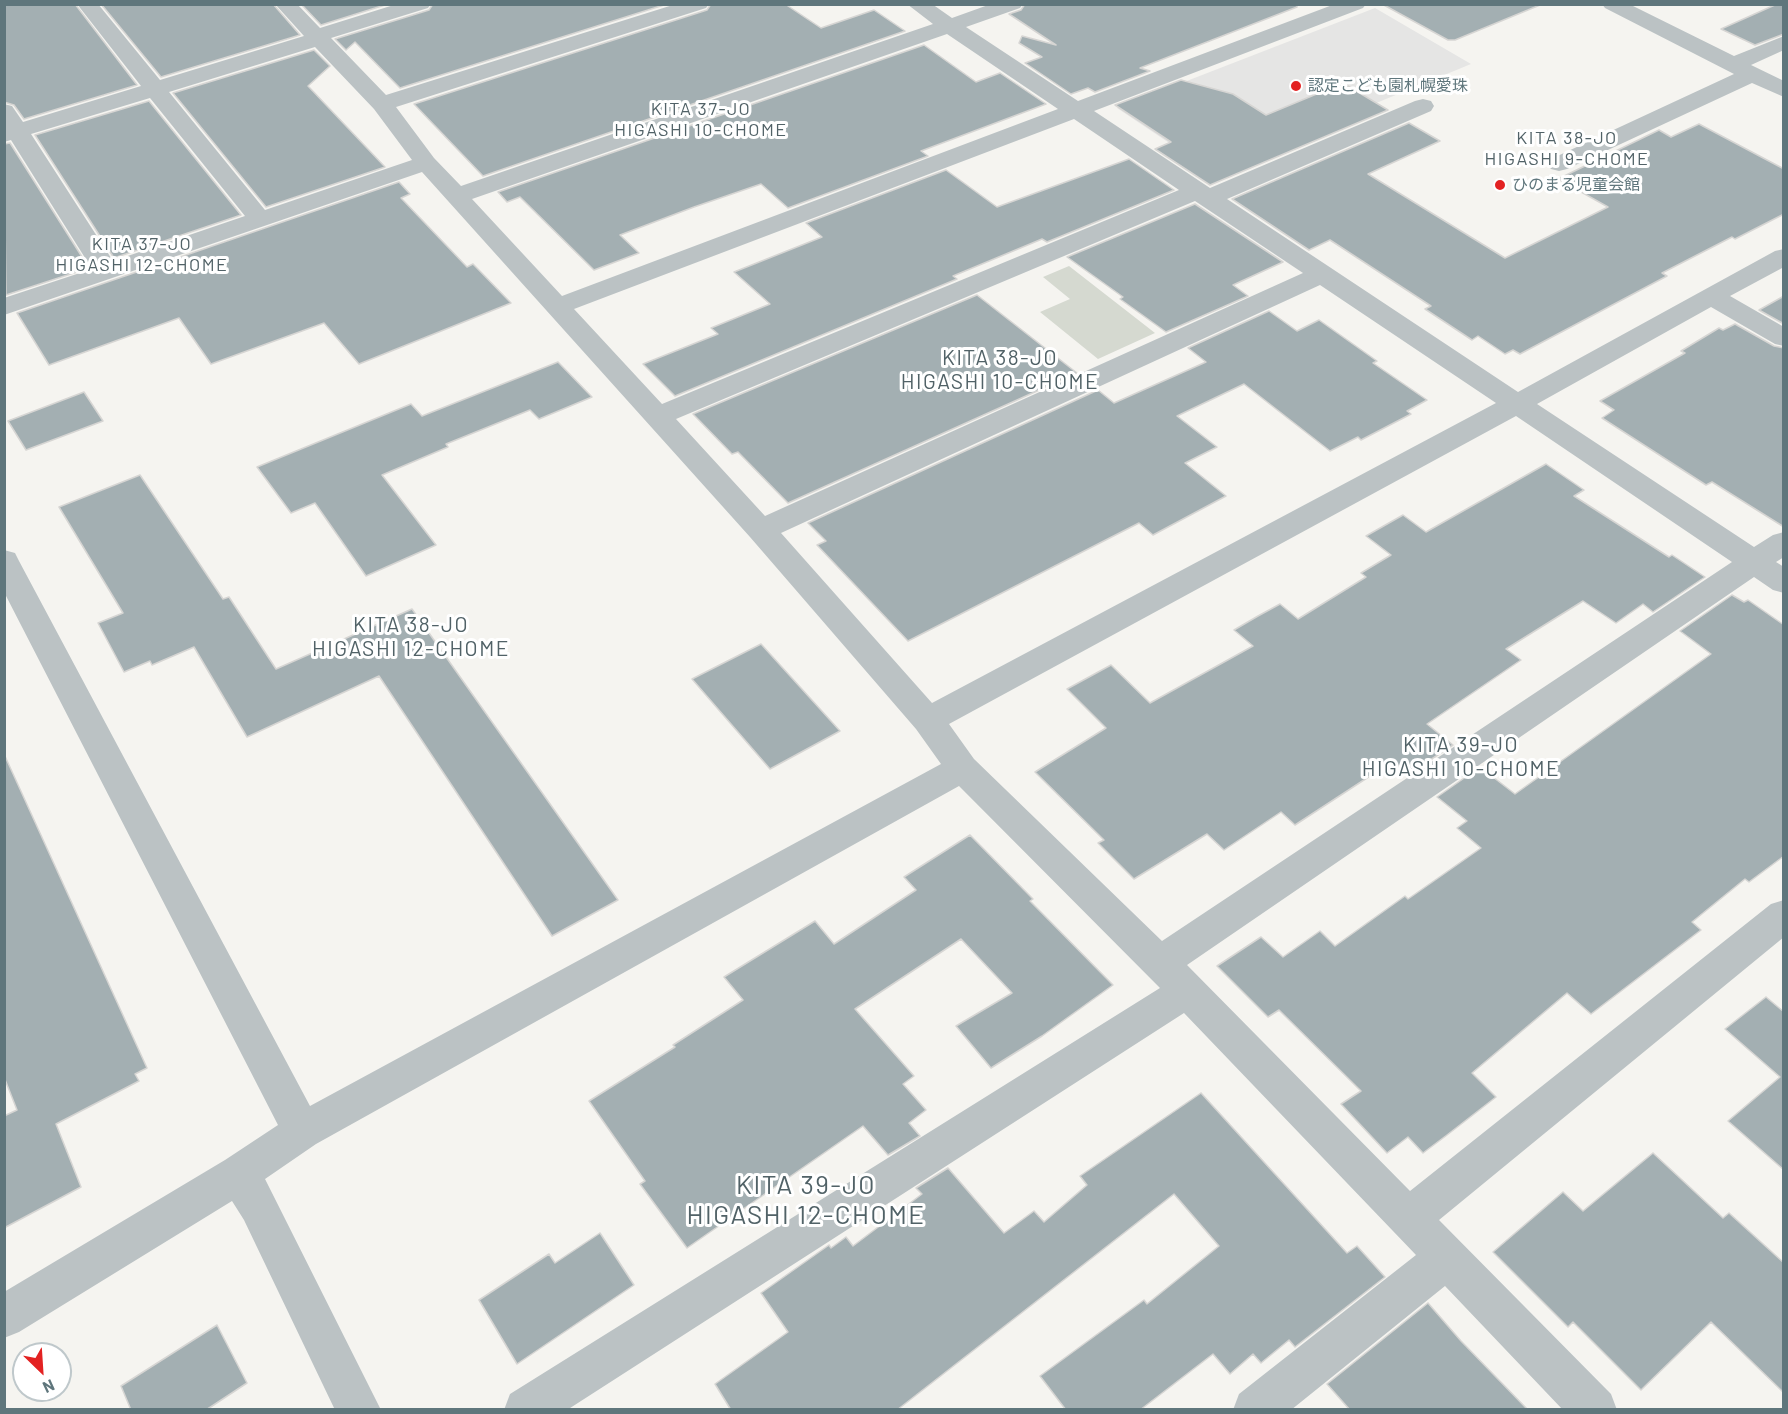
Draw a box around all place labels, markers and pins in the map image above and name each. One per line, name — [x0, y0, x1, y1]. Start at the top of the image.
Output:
place label: 認定こども園札幌愛珠 — [1308, 76, 1468, 96]
marker: 認定こども園札幌愛珠 — [1289, 79, 1303, 93]
place label: ひのまる児童会館 — [1512, 175, 1640, 195]
marker: ひのまる児童会館 — [1493, 178, 1507, 192]

